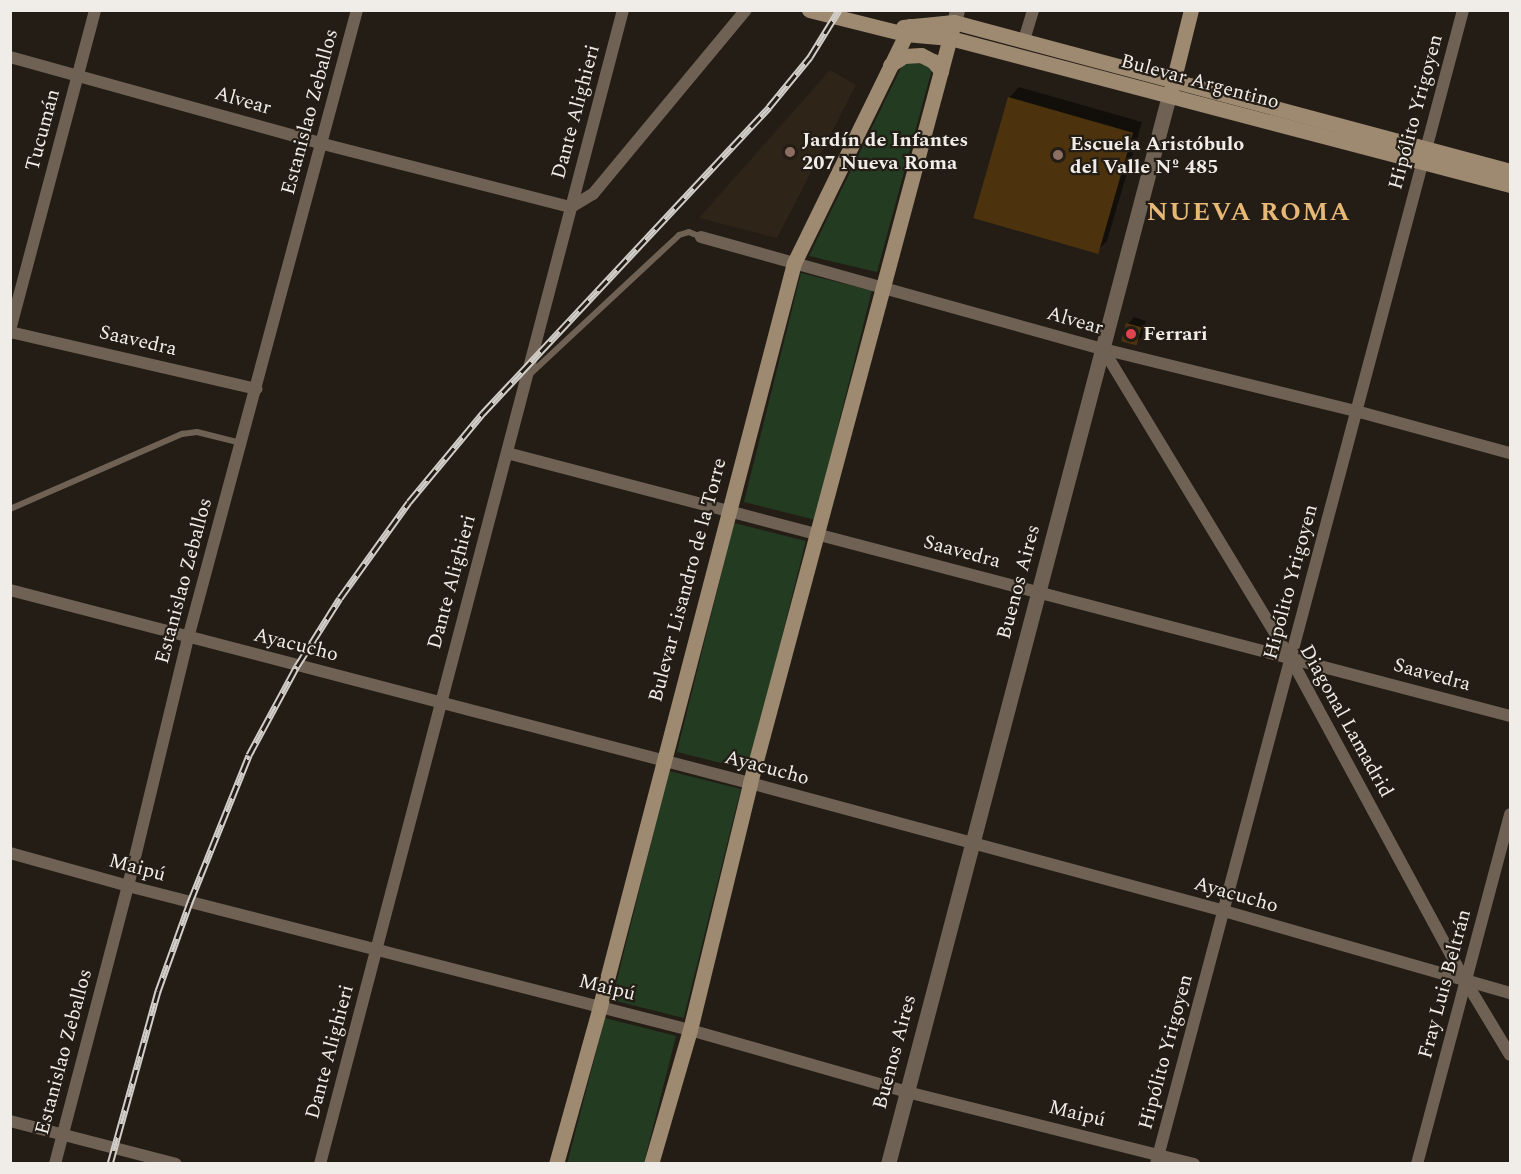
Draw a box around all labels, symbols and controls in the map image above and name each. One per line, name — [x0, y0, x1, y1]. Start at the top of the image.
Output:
street label: Estanislao Zeballos — [276, 26, 344, 198]
street label: Hipólito Yrigoyen — [1384, 32, 1448, 192]
street label: Dante Alighieri — [547, 42, 605, 182]
street label: Bulevar Argentino — [1118, 49, 1282, 115]
street label: Alvear — [212, 82, 274, 120]
street label: Tucumán — [21, 86, 65, 174]
place label: Jardín de Infantes 207 Nueva Roma — [802, 128, 968, 175]
place label: Escuela Aristóbulo del Valle Nº 485 — [1070, 132, 1244, 179]
marker: Jardín de Infantes 207 Nueva Roma — [783, 145, 797, 159]
marker: Escuela Aristóbulo del Valle Nº 485 — [1051, 148, 1065, 162]
district label: NUEVA ROMA — [1147, 197, 1351, 229]
street label: Alvear — [1044, 302, 1106, 340]
street label: Saavedra — [97, 320, 179, 362]
place label: Ferrari — [1143, 322, 1208, 346]
marker: Ferrari — [1124, 327, 1138, 341]
street label: Bulevar Lisandro de la Torre — [644, 455, 732, 705]
street label: Estanislao Zeballos — [150, 495, 218, 667]
street label: Hipólito Yrigoyen — [1259, 502, 1323, 662]
street label: Dante Alighieri — [423, 512, 481, 652]
street label: Buenos Aires — [992, 522, 1046, 642]
street label: Saavedra — [921, 530, 1003, 574]
street label: Ayacucho — [251, 623, 341, 667]
street label: Diagonal Lamadrid — [1294, 640, 1398, 802]
street label: Saavedra — [1391, 653, 1473, 697]
street label: Ayacucho — [722, 745, 812, 791]
street label: Maipú — [106, 849, 168, 887]
street label: Ayacucho — [1191, 872, 1281, 918]
street label: Fray Luis Beltrán — [1414, 907, 1476, 1061]
street label: Estanislao Zeballos — [30, 966, 98, 1138]
street label: Maipú — [576, 969, 638, 1007]
street label: Hipólito Yrigoyen — [1134, 972, 1198, 1132]
street label: Dante Alighieri — [301, 982, 359, 1122]
street label: Buenos Aires — [868, 992, 922, 1112]
street label: Maipú — [1046, 1095, 1108, 1133]

